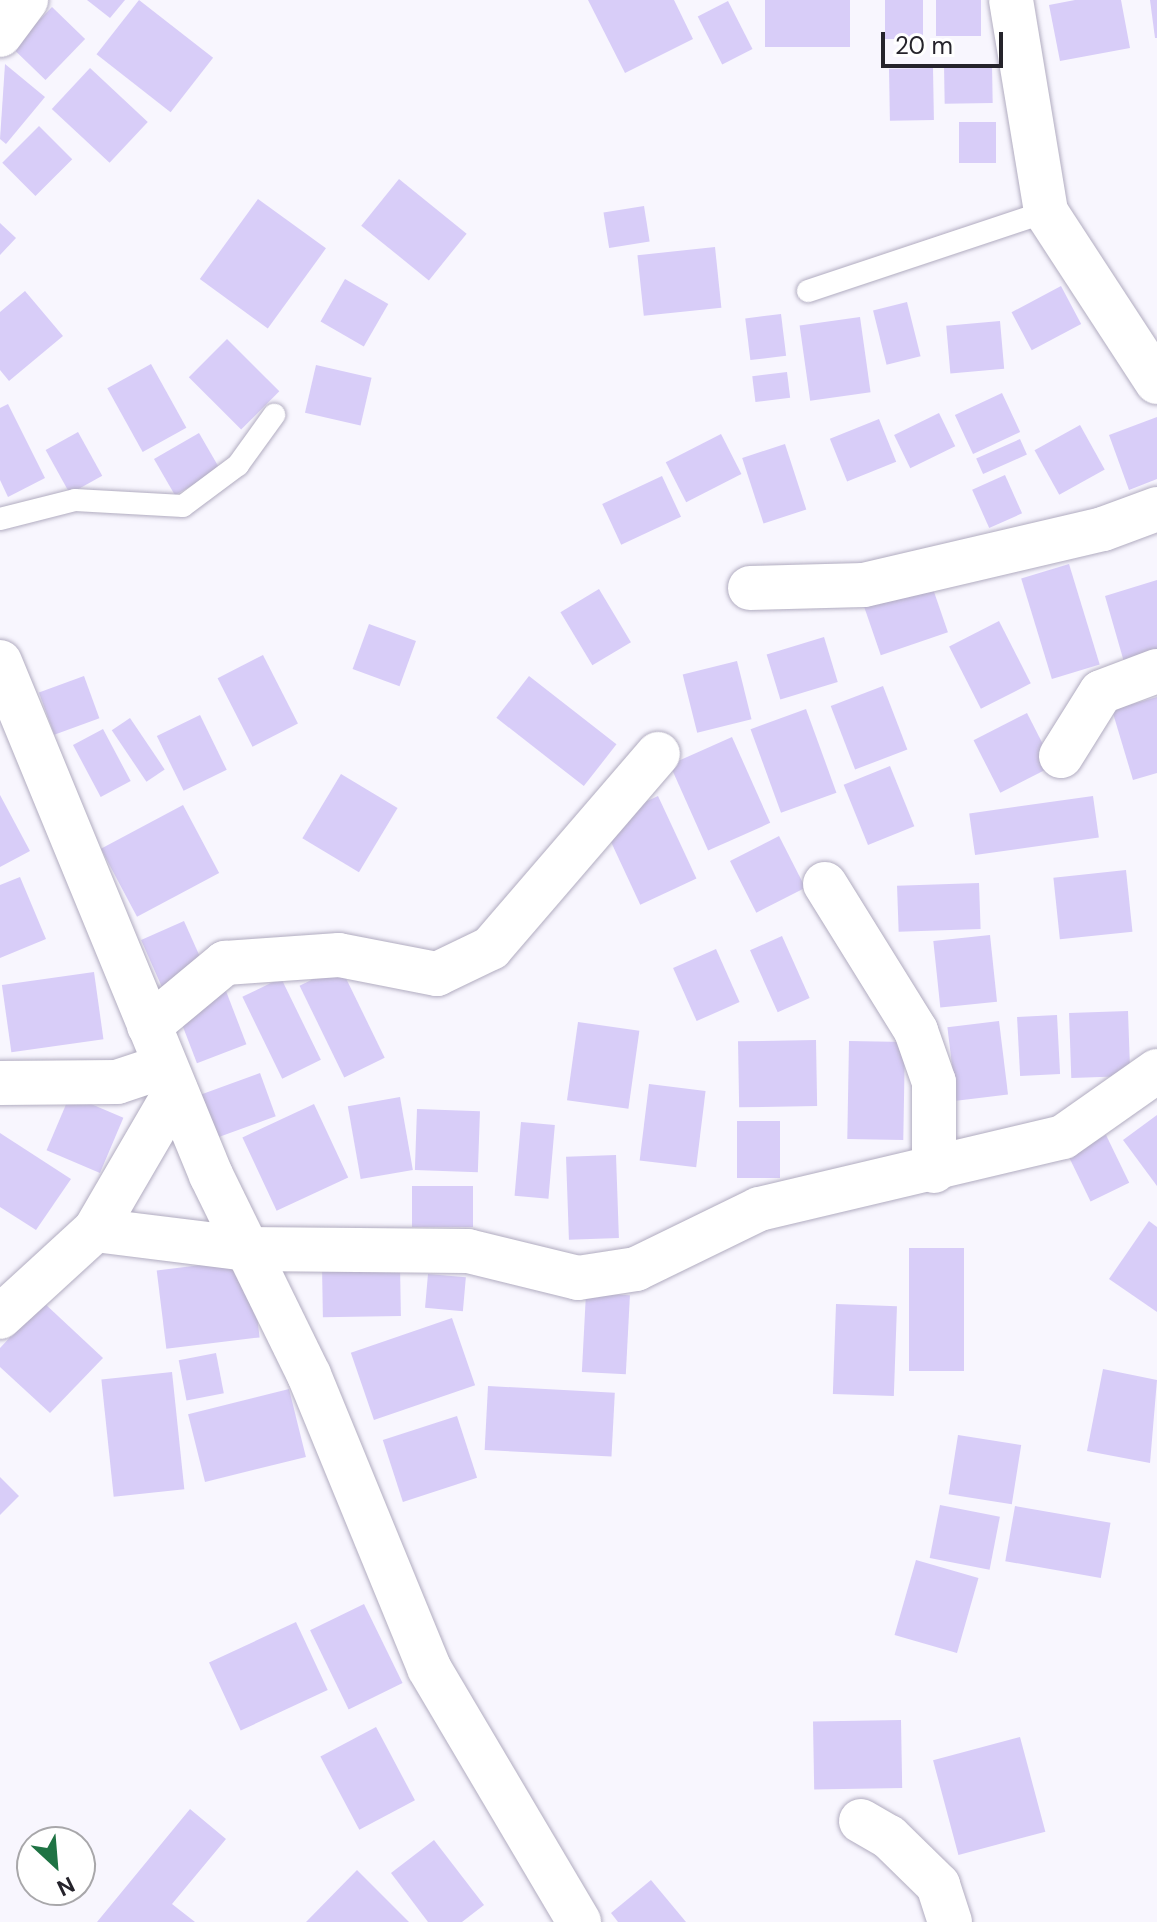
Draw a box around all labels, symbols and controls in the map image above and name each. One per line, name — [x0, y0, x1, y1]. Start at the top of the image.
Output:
scale bar — [885, 16, 1007, 66]
text: 20 m — [895, 30, 953, 61]
north arrow — [16, 1826, 96, 1906]
text: N — [52, 1870, 79, 1903]

